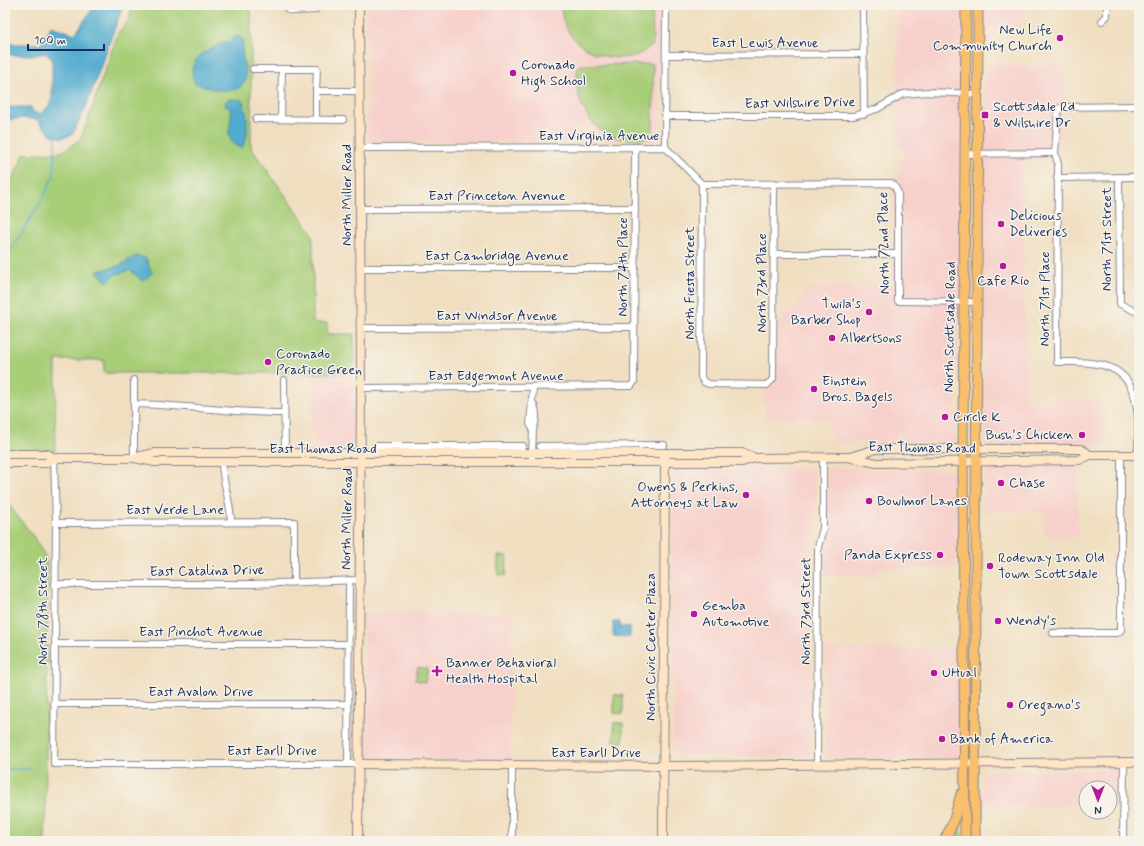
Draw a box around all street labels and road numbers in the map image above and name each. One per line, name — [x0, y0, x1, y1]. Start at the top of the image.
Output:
street label: East Lewis Avenue — [711, 34, 819, 52]
street label: East Wilshire Drive — [745, 93, 856, 113]
street label: East Virginia Avenue — [539, 127, 659, 146]
street label: North Miller Road — [338, 144, 356, 246]
street label: North 71st Street — [1098, 186, 1116, 291]
street label: East Princeton Avenue — [429, 187, 566, 205]
street label: North 72nd Place — [874, 192, 894, 294]
street label: North 74th Place — [614, 217, 632, 317]
street label: North Fiesta Street — [681, 225, 699, 340]
street label: North 73rd Place — [753, 233, 771, 333]
street label: East Cambridge Avenue — [425, 247, 569, 266]
street label: North 71st Place — [1036, 251, 1054, 347]
street label: North Scottsdale Road — [940, 261, 960, 393]
street label: East Windsor Avenue — [436, 307, 558, 325]
street label: East Edgemont Avenue — [428, 367, 564, 387]
street label: East Thomas Road — [868, 438, 976, 458]
street label: East Thomas Road — [269, 440, 377, 458]
street label: North Miller Road — [337, 468, 357, 570]
street label: East Verde Lane — [126, 501, 224, 519]
street label: North 78th Street — [34, 556, 52, 665]
street label: North 73rd Street — [797, 557, 815, 665]
street label: East Catalina Drive — [149, 561, 265, 581]
street label: North Civic Center Plaza — [642, 573, 660, 721]
street label: East Pinchot Avenue — [139, 623, 263, 641]
street label: East Avalon Drive — [149, 683, 253, 701]
street label: East Earll Drive — [227, 742, 317, 760]
street label: East Earll Drive — [551, 744, 641, 762]

